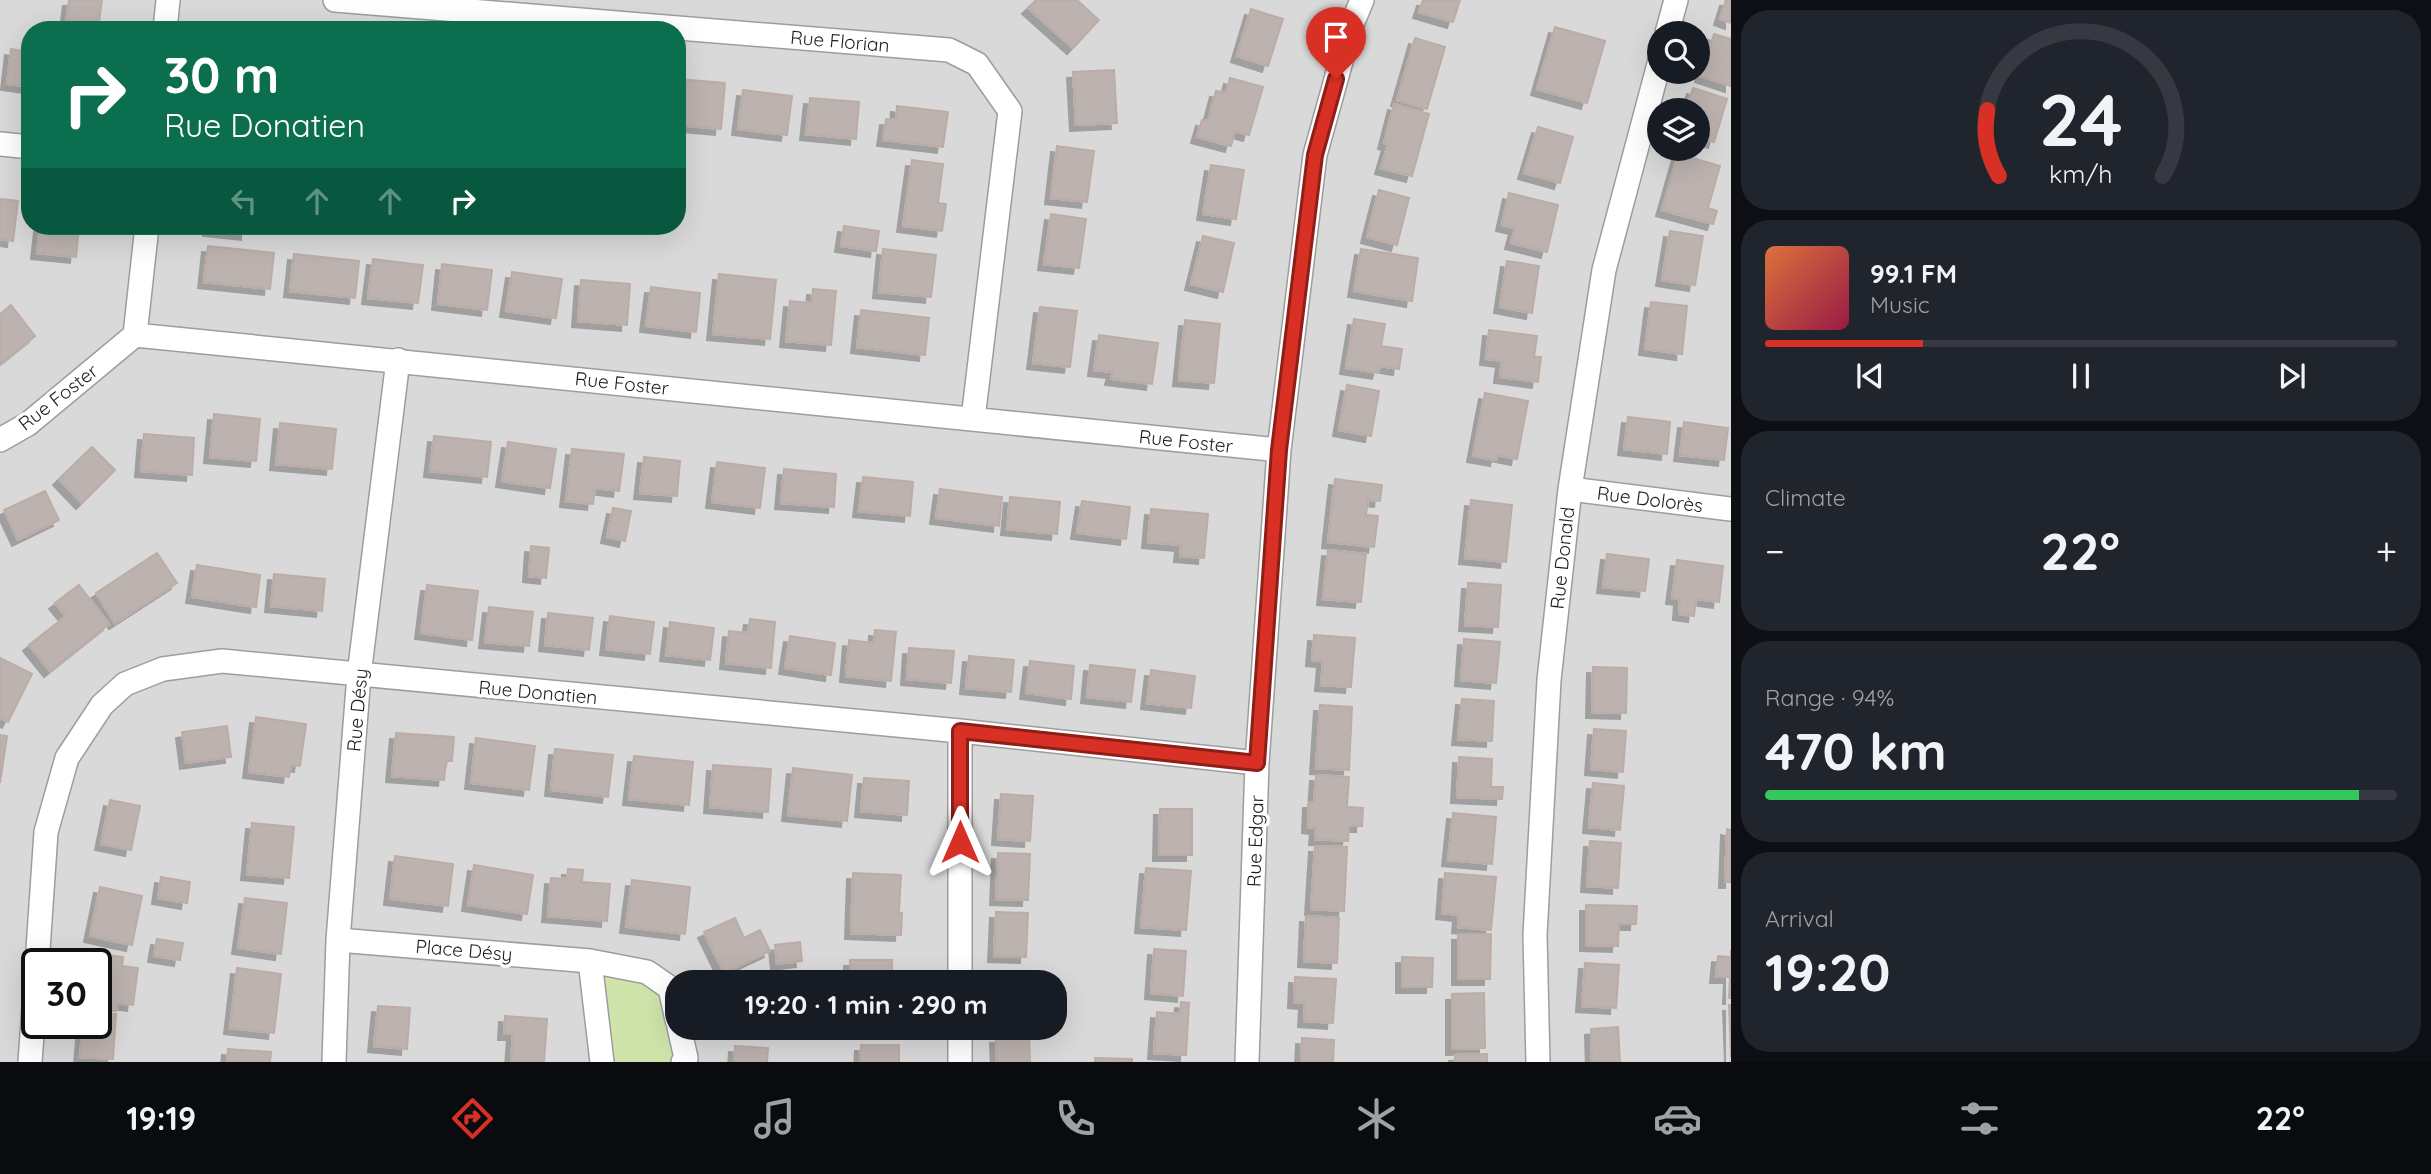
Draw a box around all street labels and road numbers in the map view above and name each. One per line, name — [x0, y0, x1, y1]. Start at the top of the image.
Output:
street label: Rue Florian — [789, 25, 891, 57]
street label: Rue Foster — [13, 358, 103, 436]
street label: Rue Foster — [574, 366, 671, 400]
street label: Rue Foster — [1138, 424, 1235, 458]
street label: Rue Dolorès — [1596, 481, 1705, 517]
street label: Rue Donald — [1545, 506, 1579, 610]
street label: Rue Désy — [341, 667, 373, 753]
street label: Rue Donatien — [478, 675, 598, 709]
street label: Rue Edgar — [1241, 794, 1269, 887]
street label: Place Désy — [415, 934, 513, 966]

